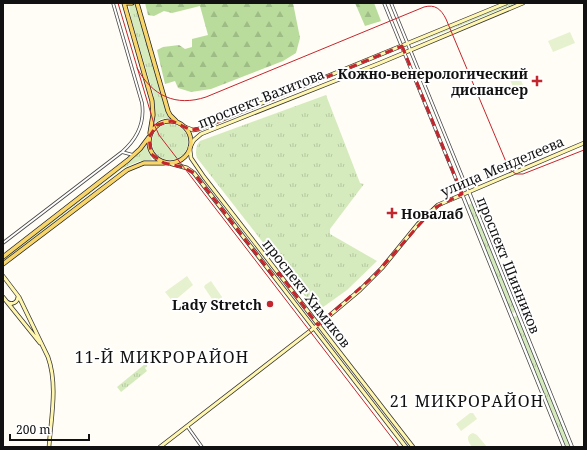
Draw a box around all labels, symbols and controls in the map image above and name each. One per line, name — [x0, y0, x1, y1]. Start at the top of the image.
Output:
street label: проспект Вахитова — [195, 64, 327, 132]
place label: Кожно-венерологический диспансер — [338, 64, 528, 99]
marker: Кожно-венерологический диспансер — [531, 75, 543, 87]
street label: улица Менделеева — [437, 131, 567, 201]
street label: проспект Шинников — [473, 194, 545, 336]
place label: Новалаб — [401, 204, 463, 223]
marker: Новалаб — [386, 207, 398, 219]
street label: проспект Химиков — [259, 235, 356, 351]
place label: Lady Stretch — [172, 295, 262, 314]
marker: Lady Stretch — [265, 299, 275, 309]
district label: 11-Й МИКРОРАЙОН — [75, 346, 249, 368]
district label: 21 МИКРОРАЙОН — [390, 390, 544, 412]
scale bar — [10, 416, 89, 442]
text: 200 m — [16, 421, 51, 438]

